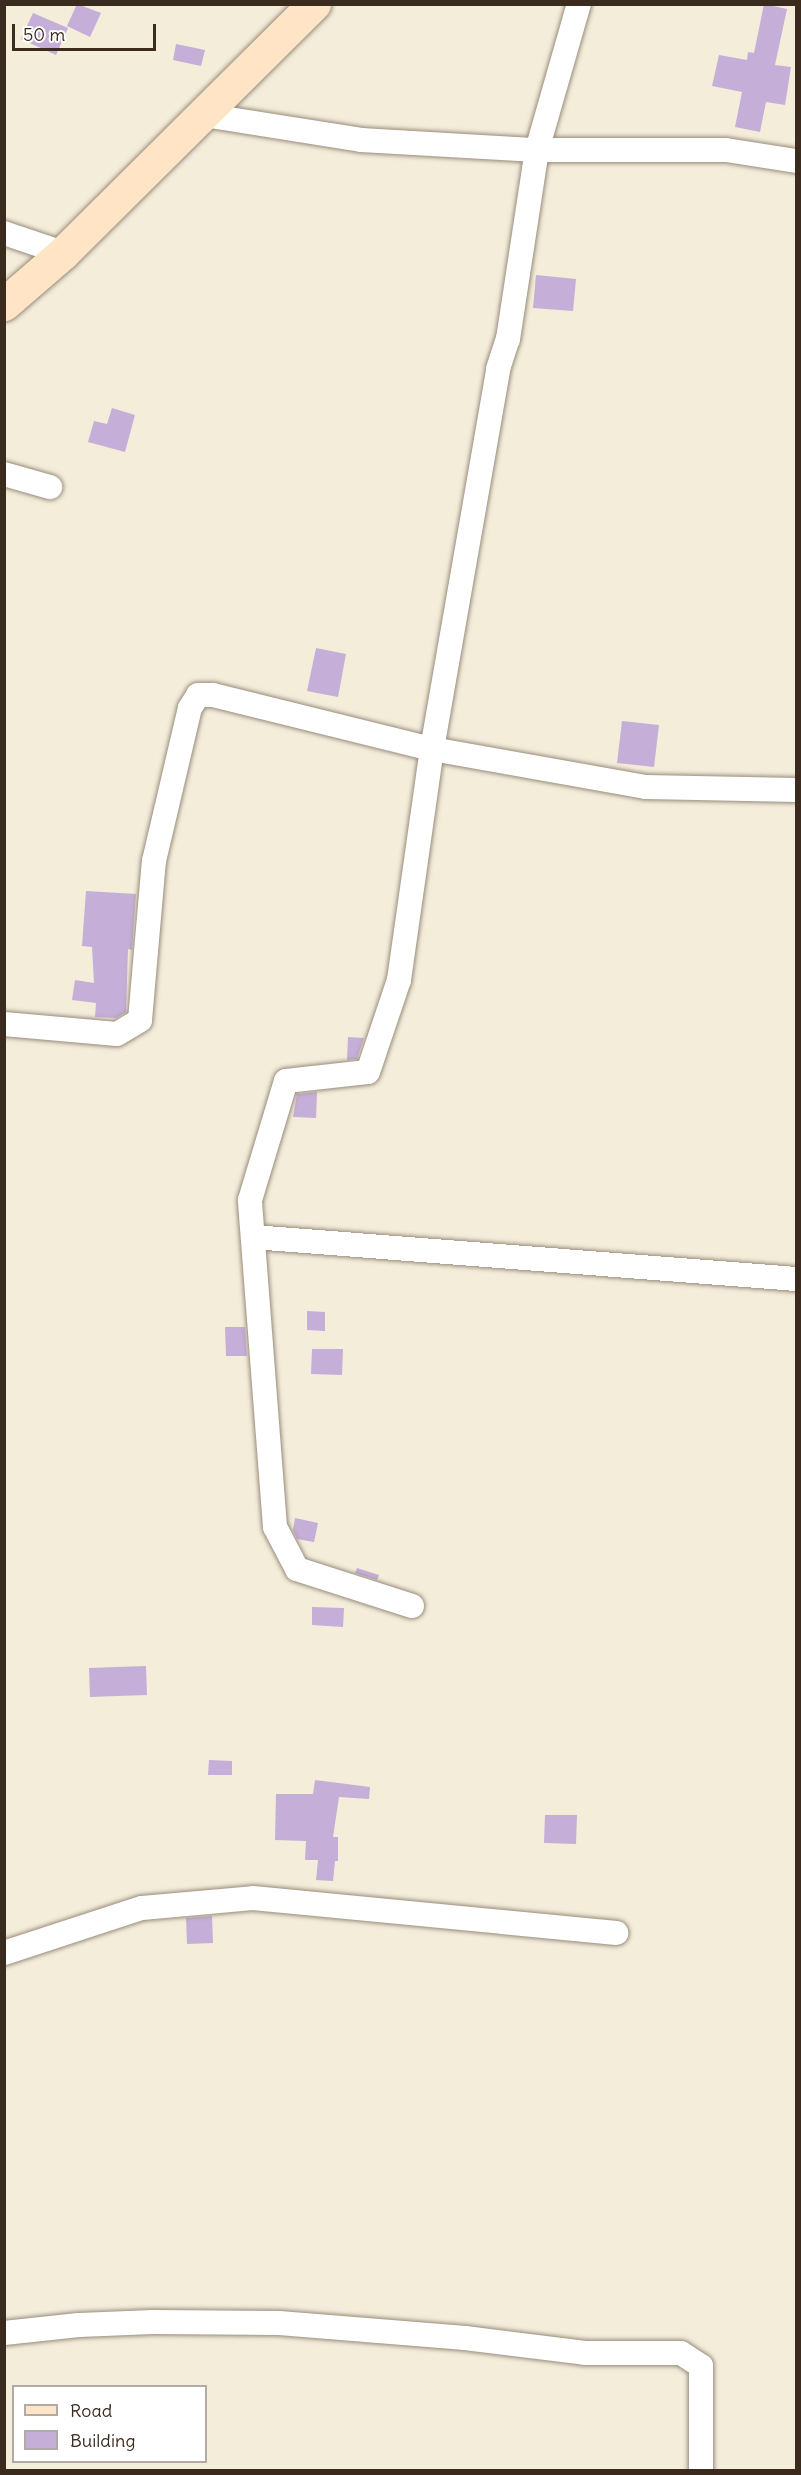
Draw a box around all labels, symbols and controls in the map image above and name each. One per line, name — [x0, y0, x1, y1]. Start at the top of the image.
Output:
scale bar — [15, 12, 159, 50]
text: 50 m — [23, 23, 65, 46]
legend — [12, 2385, 207, 2463]
text: Road — [70, 2399, 112, 2422]
text: Building — [70, 2429, 135, 2452]

